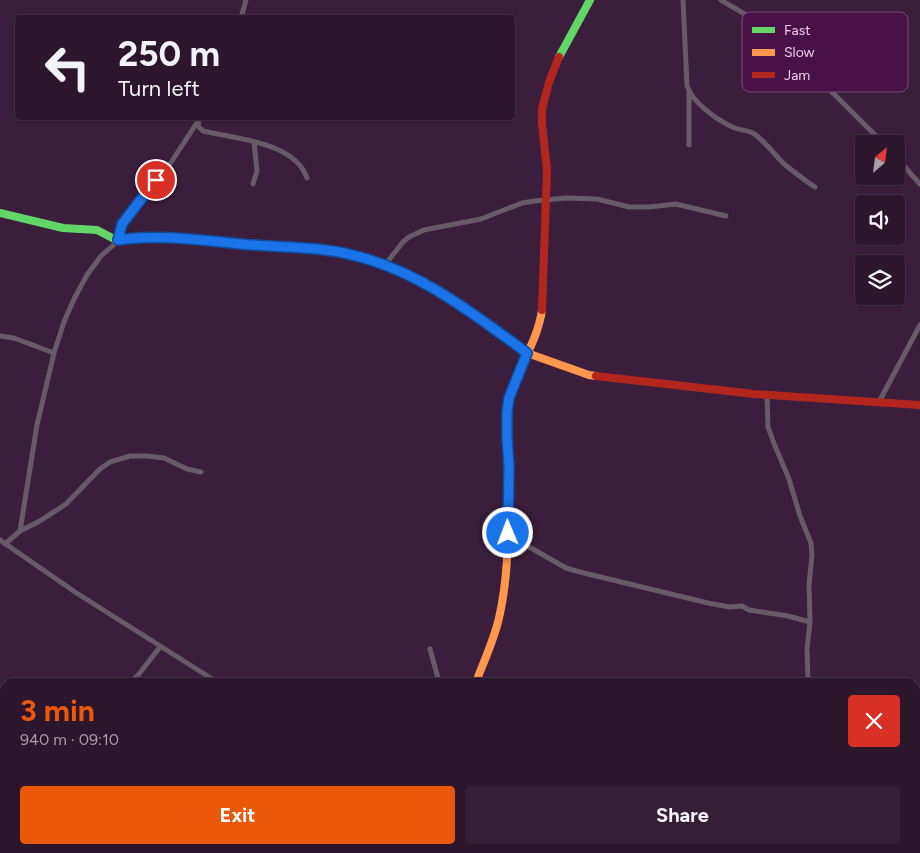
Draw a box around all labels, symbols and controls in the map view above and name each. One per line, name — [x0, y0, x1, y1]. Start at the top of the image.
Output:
legend — [742, 12, 908, 92]
text: Fast — [784, 22, 810, 39]
text: 250 m — [118, 33, 220, 75]
icon: left — [35, 35, 100, 100]
text: Slow — [784, 44, 815, 61]
text: Jam — [784, 67, 810, 84]
text: Turn left — [118, 75, 200, 102]
north arrow — [855, 135, 905, 185]
map controls — [855, 135, 905, 305]
pin — [135, 159, 177, 201]
icon: arrive — [142, 166, 170, 194]
button: sound — [855, 195, 905, 245]
button: layers — [855, 255, 905, 305]
position arrow — [481, 506, 533, 558]
text: 3 min — [20, 692, 95, 729]
button: close — [848, 695, 900, 747]
text: 940 m · 09:10 — [20, 730, 119, 749]
button: Exit — [20, 786, 455, 844]
button: Share — [465, 786, 900, 844]

